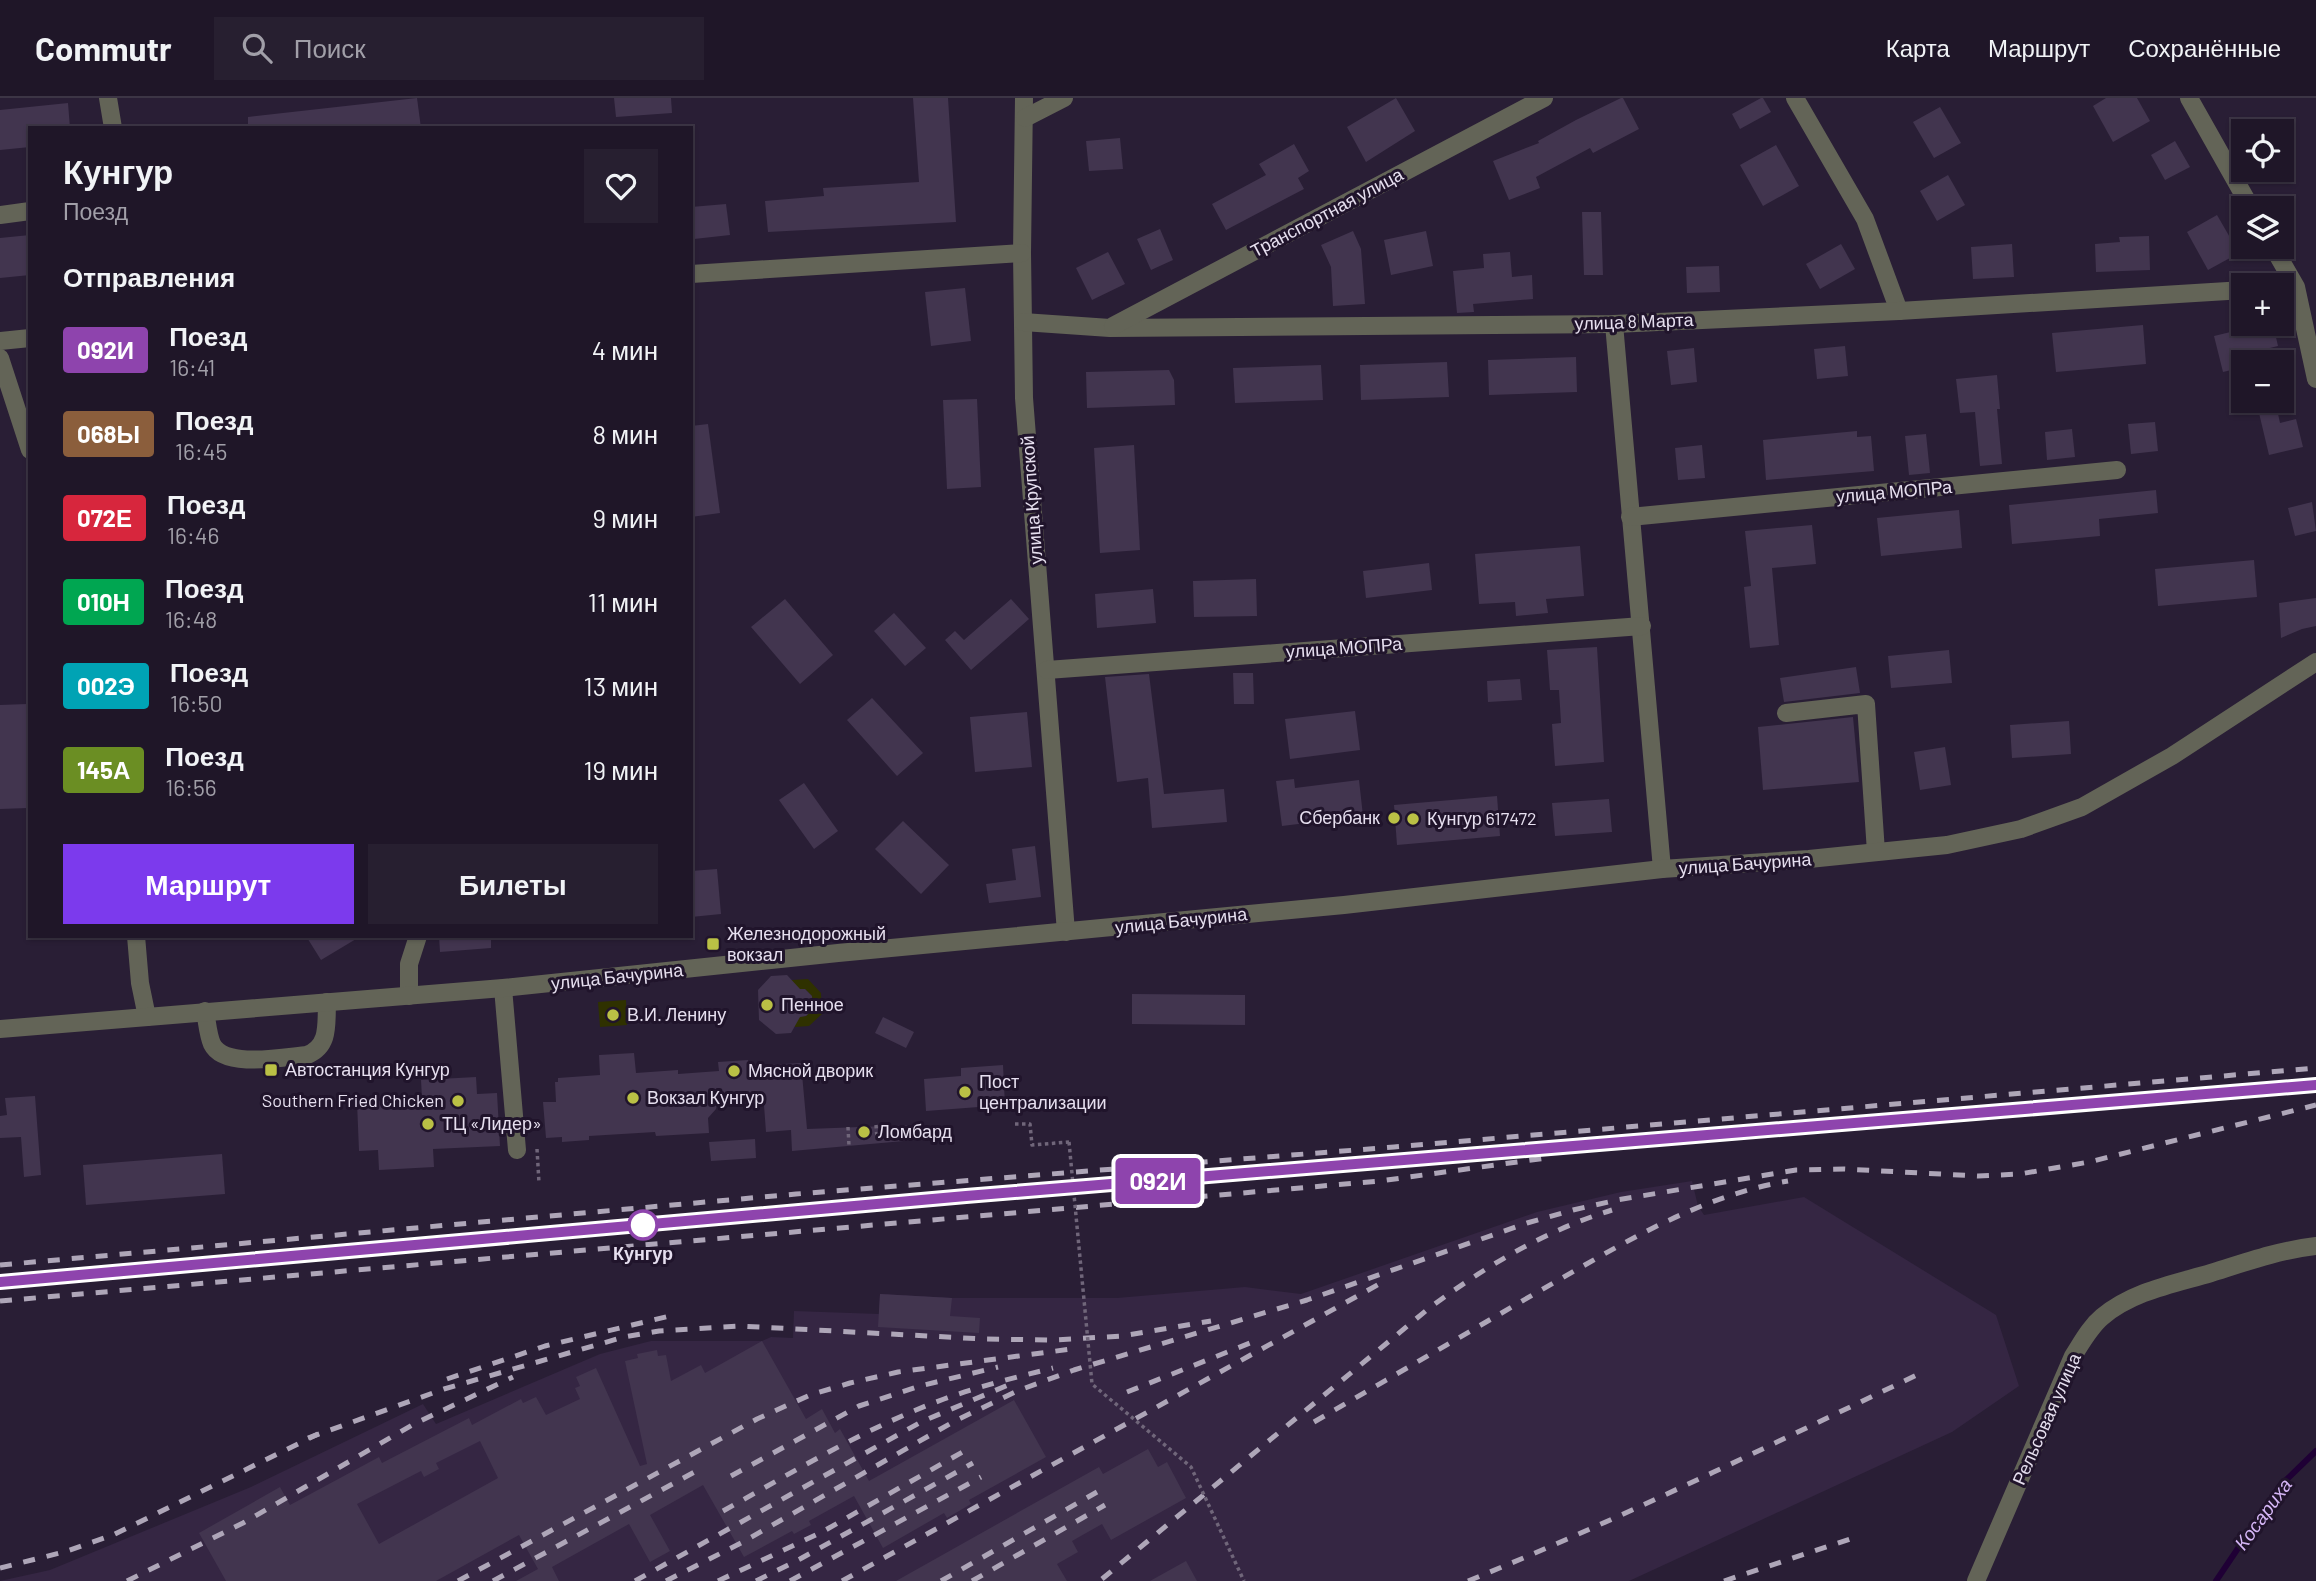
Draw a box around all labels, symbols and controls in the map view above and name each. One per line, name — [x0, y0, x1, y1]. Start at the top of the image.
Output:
search box — [214, 17, 704, 80]
text: Commutr — [35, 28, 172, 68]
icon: search — [238, 29, 276, 67]
text: Поиск — [294, 32, 366, 63]
text: Карта — [1886, 33, 1950, 62]
text: Маршрут — [1988, 33, 2090, 62]
text: Сохранённые — [2128, 33, 2281, 62]
map controls — [2231, 119, 2294, 413]
button: locate — [2231, 119, 2294, 182]
button: heart — [584, 149, 658, 223]
text: Кунгур — [63, 151, 173, 191]
street label: Транспортная улица — [1247, 162, 1407, 262]
button: layers — [2231, 196, 2294, 259]
text: Поезд — [63, 197, 128, 225]
text: Отправления — [63, 261, 235, 292]
button: + — [2231, 273, 2294, 336]
street label: улица 8 Марта — [1574, 308, 1695, 334]
text: Поезд — [169, 320, 248, 351]
text: 4 мин — [592, 334, 658, 365]
text: 092И — [77, 335, 134, 364]
button: − — [2231, 350, 2294, 413]
text: 16:41 — [169, 353, 215, 381]
text: Поезд — [175, 404, 254, 435]
text: 8 мин — [592, 418, 658, 449]
text: 068Ы — [77, 419, 140, 448]
street label: улица Крупской — [1016, 435, 1046, 565]
text: 16:45 — [175, 437, 227, 465]
street label: улица МОПРа — [1835, 475, 1954, 507]
text: Поезд — [167, 488, 246, 519]
text: 9 мин — [592, 502, 658, 533]
text: 072Е — [77, 503, 132, 532]
text: 16:46 — [167, 521, 219, 549]
text: Поезд — [165, 572, 243, 603]
text: 11 мин — [588, 586, 658, 617]
text: 010Н — [77, 587, 130, 616]
text: 16:48 — [165, 605, 217, 633]
street label: улица МОПРа — [1285, 632, 1404, 662]
text: Поезд — [170, 656, 248, 687]
text: 13 мин — [584, 670, 658, 701]
text: 002Э — [77, 671, 135, 700]
text: 16:50 — [170, 689, 222, 717]
text: Поезд — [165, 740, 244, 771]
text: 19 мин — [583, 754, 658, 785]
text: 145А — [77, 755, 130, 784]
text: 16:56 — [165, 773, 217, 801]
place label: Сбербанк — [1299, 806, 1380, 828]
place label: Кунгур 617472 — [1427, 807, 1537, 829]
marker: Сбербанк — [1386, 810, 1402, 826]
marker: Кунгур 617472 — [1405, 811, 1421, 827]
button: Маршрут — [63, 844, 354, 924]
button: Билеты — [368, 844, 658, 924]
street label: улица Бачурина — [1678, 847, 1813, 879]
street label: улица Бачурина — [1114, 902, 1249, 938]
place label: Железнодорожный вокзал — [727, 922, 886, 965]
marker: Железнодорожный вокзал — [705, 936, 721, 952]
street label: улица Бачурина — [550, 958, 685, 994]
place label: Пенное — [781, 993, 844, 1015]
marker: Пенное — [759, 997, 775, 1013]
place label: В.И. Ленину — [627, 1003, 726, 1025]
marker: В.И. Ленину — [605, 1007, 621, 1023]
place label: Автостанция Кунгур — [285, 1058, 450, 1080]
place label: Мясной дворик — [748, 1059, 873, 1081]
marker: Автостанция Кунгур — [263, 1062, 279, 1078]
marker: Мясной дворик — [726, 1063, 742, 1079]
place label: Пост централизации — [979, 1070, 1107, 1113]
marker: Пост централизации — [957, 1084, 973, 1100]
place label: Вокзал Кунгур — [647, 1086, 764, 1108]
place label: Southern Fried Chicken — [262, 1089, 444, 1111]
marker: Вокзал Кунгур — [625, 1090, 641, 1106]
marker: Southern Fried Chicken — [450, 1093, 466, 1109]
place label: ТЦ «Лидер» — [442, 1112, 542, 1134]
marker: ТЦ «Лидер» — [420, 1116, 436, 1132]
place label: Ломбард — [878, 1120, 953, 1142]
marker: Ломбард — [856, 1124, 872, 1140]
line badge: 092И — [1109, 1158, 1207, 1204]
text: 092И — [1129, 1166, 1187, 1195]
marker: Кунгур — [628, 1210, 658, 1240]
place label: Кунгур — [613, 1242, 673, 1264]
street label: Рельсовая улица — [2007, 1348, 2085, 1488]
water label: Косариха — [2229, 1473, 2296, 1554]

